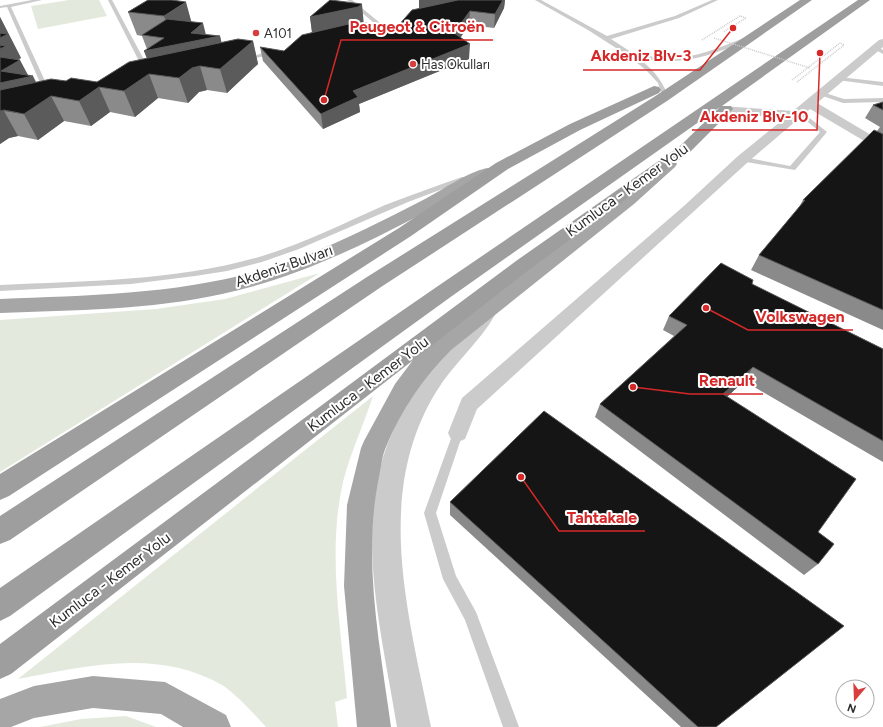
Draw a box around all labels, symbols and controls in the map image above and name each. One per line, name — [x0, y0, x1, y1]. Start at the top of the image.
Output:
callout: Peugeot & Citroën — [341, 12, 493, 40]
text: Peugeot & Citroën — [349, 17, 485, 36]
place label: A101 — [264, 26, 292, 41]
marker: A101 — [251, 28, 261, 38]
callout: Akdeniz Blv-3 — [583, 42, 700, 70]
text: Akdeniz Blv-3 — [591, 46, 691, 65]
place label: Has Okulları — [421, 57, 490, 72]
marker: Has Okulları — [408, 59, 418, 69]
callout: Akdeniz Blv-10 — [692, 102, 817, 130]
text: Akdeniz Blv-10 — [700, 107, 809, 126]
street label: Kumluca - Kemer Yolu — [562, 140, 692, 240]
street label: Akdeniz Bulvarı — [233, 241, 335, 291]
callout: Volkswagen — [748, 302, 853, 330]
text: Volkswagen — [755, 307, 845, 326]
street label: Kumluca - Kemer Yolu — [304, 333, 432, 435]
callout: Renault — [690, 366, 763, 394]
text: Renault — [699, 371, 755, 390]
callout: Tahtakale — [559, 503, 645, 531]
text: Tahtakale — [567, 508, 637, 527]
street label: Kumluca - Kemer Yolu — [46, 529, 174, 631]
north arrow — [835, 679, 875, 719]
text: N — [846, 700, 858, 716]

